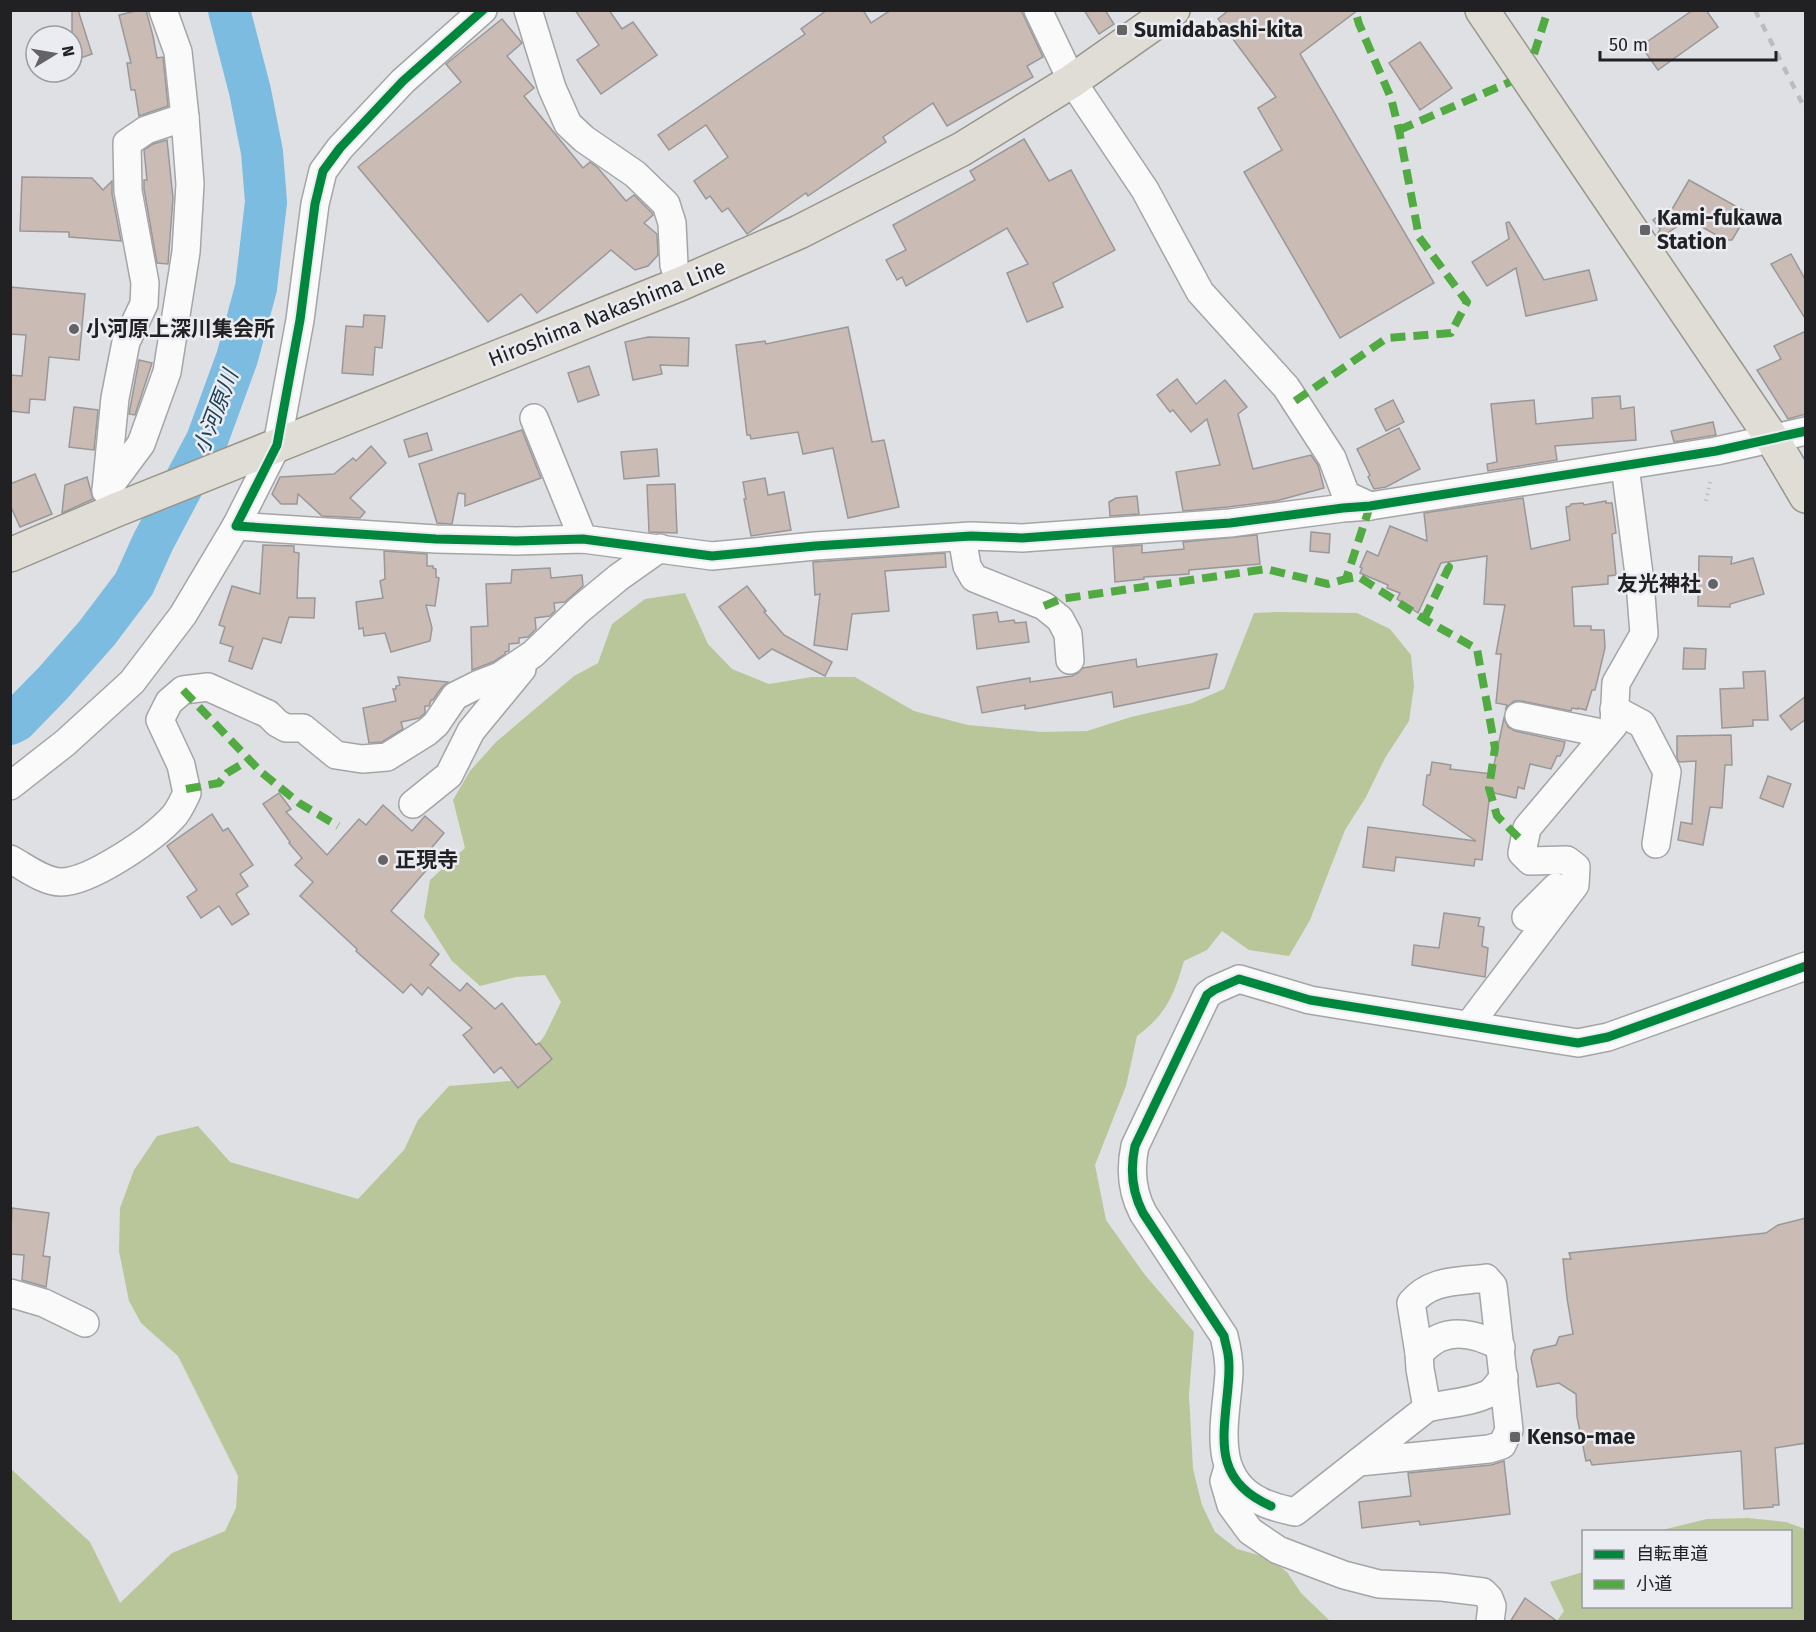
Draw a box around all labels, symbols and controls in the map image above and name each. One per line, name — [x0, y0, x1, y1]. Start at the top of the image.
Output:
place label: Sumidabashi-kita — [1134, 17, 1303, 43]
marker: Sumidabashi-kita — [1115, 23, 1129, 37]
north arrow — [24, 24, 84, 84]
scale bar — [1600, 24, 1776, 62]
text: 50 m — [1609, 34, 1648, 56]
text: N — [58, 44, 79, 58]
place label: Kami-fukawa Station — [1657, 205, 1783, 255]
marker: Kami-fukawa Station — [1638, 223, 1652, 237]
street label: Hiroshima Nakashima Line — [485, 253, 729, 373]
place label: 小河原上深川集会所 — [86, 316, 275, 342]
marker: 小河原上深川集会所 — [67, 322, 81, 336]
water label: 小河原川 — [187, 364, 245, 458]
place label: 友光神社 — [1617, 571, 1701, 597]
marker: 友光神社 — [1706, 577, 1720, 591]
place label: 正現寺 — [395, 847, 458, 873]
marker: 正現寺 — [376, 853, 390, 867]
place label: Kenso-mae — [1527, 1424, 1636, 1450]
marker: Kenso-mae — [1508, 1430, 1522, 1444]
legend — [1582, 1530, 1792, 1608]
text: 自転車道 — [1636, 1543, 1708, 1565]
text: 小道 — [1636, 1573, 1672, 1595]

